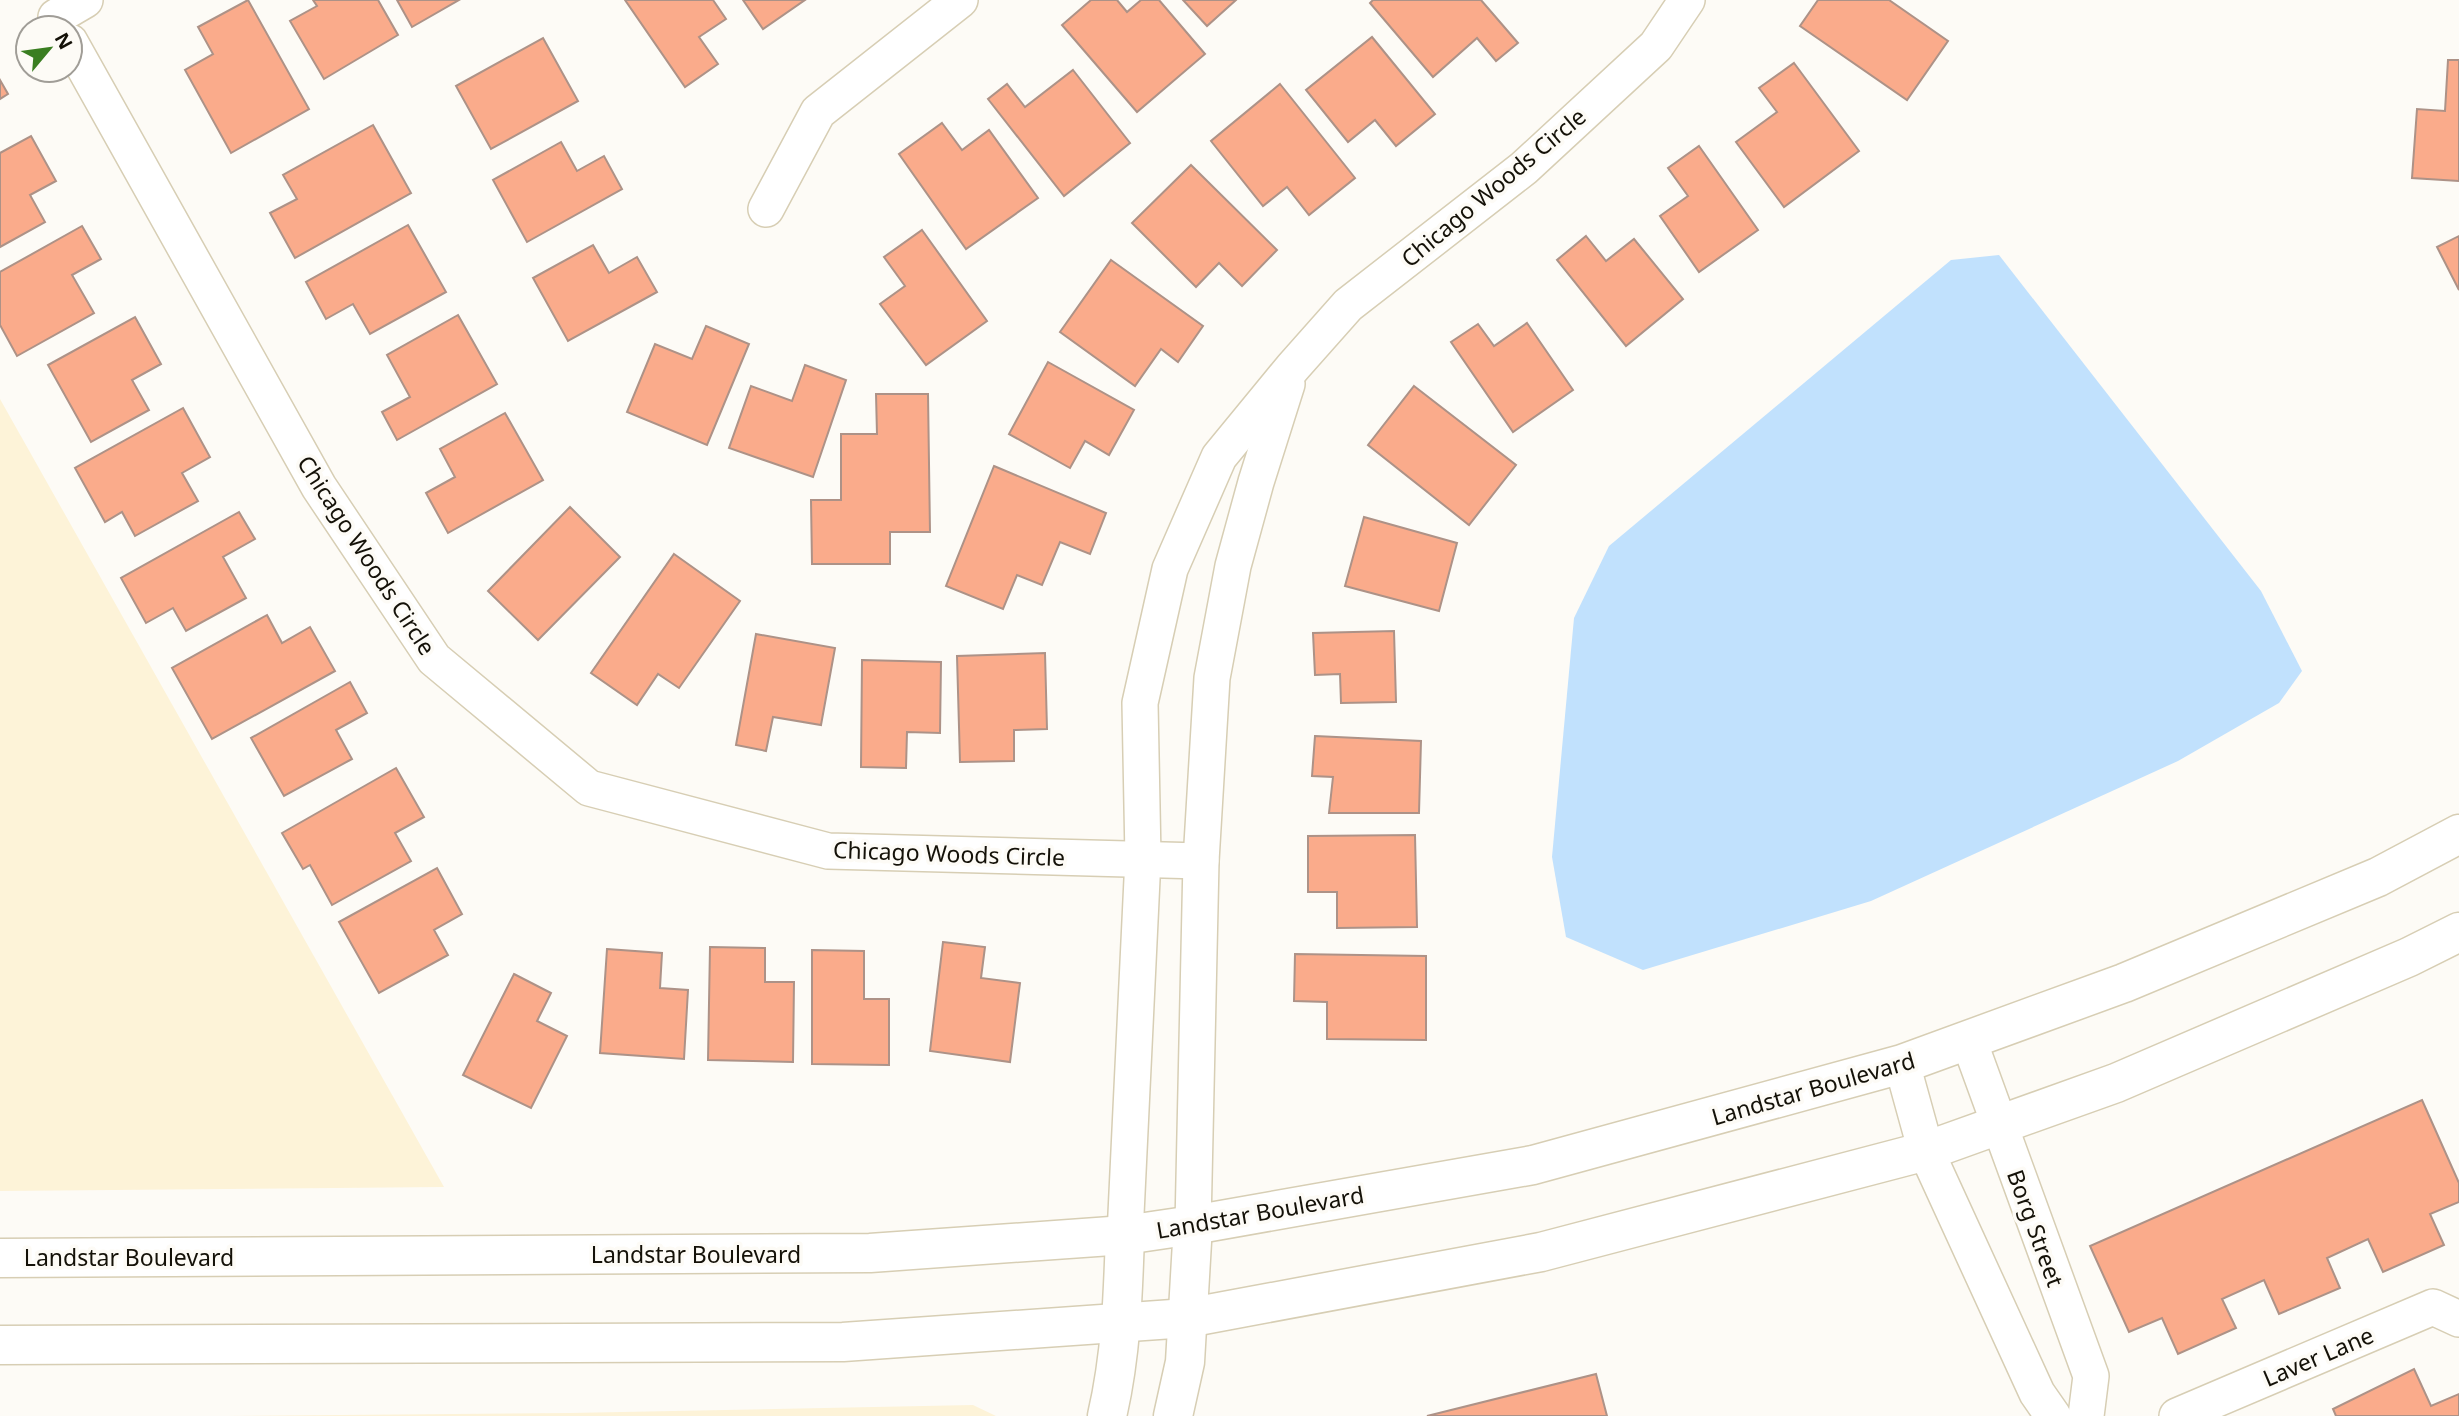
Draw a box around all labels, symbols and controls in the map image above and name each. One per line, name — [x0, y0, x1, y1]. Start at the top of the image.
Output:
north arrow — [14, 14, 84, 84]
text: N — [49, 28, 79, 54]
street label: Chicago Woods Circle — [1394, 100, 1592, 274]
street label: Chicago Woods Circle — [290, 449, 444, 661]
street label: Chicago Woods Circle — [832, 833, 1066, 873]
street label: Landstar Boulevard — [1708, 1044, 1918, 1132]
street label: Borg Street — [2000, 1165, 2072, 1291]
street label: Landstar Boulevard — [1154, 1178, 1366, 1246]
street label: Landstar Boulevard — [591, 1238, 801, 1270]
street label: Landstar Boulevard — [24, 1241, 234, 1273]
street label: Laver Lane — [2258, 1318, 2378, 1394]

